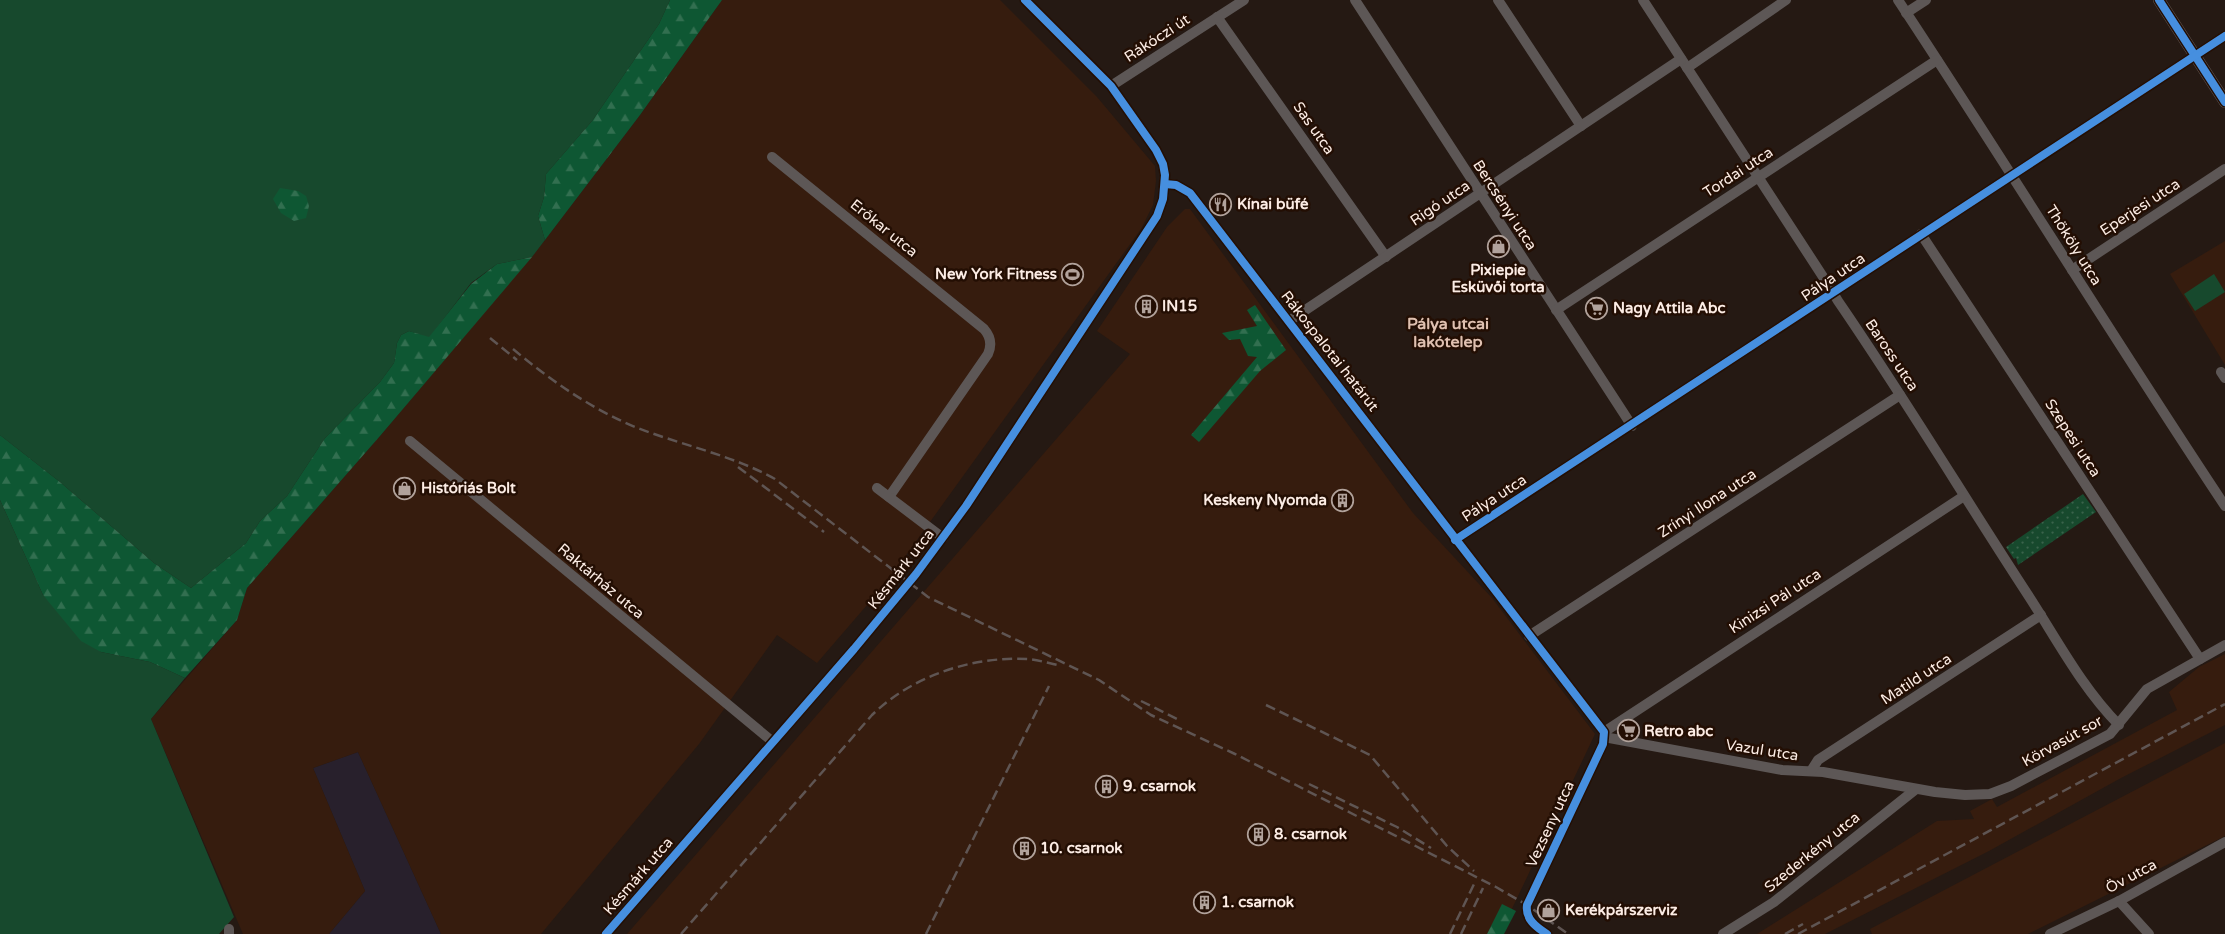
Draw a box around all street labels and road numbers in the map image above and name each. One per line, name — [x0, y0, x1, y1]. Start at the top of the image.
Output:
street label: Rákóczi út — [1121, 10, 1193, 66]
street label: Sas utca — [1289, 98, 1339, 158]
street label: Tordai utca — [1700, 143, 1776, 201]
street label: Bercsényi utca — [1469, 157, 1541, 253]
street label: Eperjesi utca — [2097, 175, 2183, 239]
street label: Rigó utca — [1407, 176, 1473, 230]
street label: Erőkar utca — [847, 195, 921, 261]
street label: Thököly utca — [2042, 201, 2106, 289]
street label: Pálya utca — [1798, 249, 1868, 305]
street label: Rákospalotai határút — [1277, 287, 1383, 415]
street label: Baross utca — [1861, 316, 1923, 394]
street label: Szepesi utca — [2041, 396, 2105, 480]
street label: Zrínyi Ilona utca — [1655, 465, 1759, 541]
street label: Pálya utca — [1458, 470, 1530, 526]
street label: Késmárk utca — [864, 525, 938, 613]
street label: Raktárház utca — [554, 540, 648, 622]
street label: Kinizsi Pál utca — [1726, 565, 1824, 637]
street label: Matild utca — [1877, 650, 1955, 708]
street label: Körvasút sor — [2019, 711, 2106, 771]
street label: Vazul utca — [1724, 735, 1800, 765]
street label: Vezseny utca — [1522, 778, 1578, 870]
street label: Szederkény utca — [1761, 808, 1863, 896]
street label: Késmárk utca — [599, 834, 677, 918]
street label: Öv utca — [2102, 855, 2160, 897]

